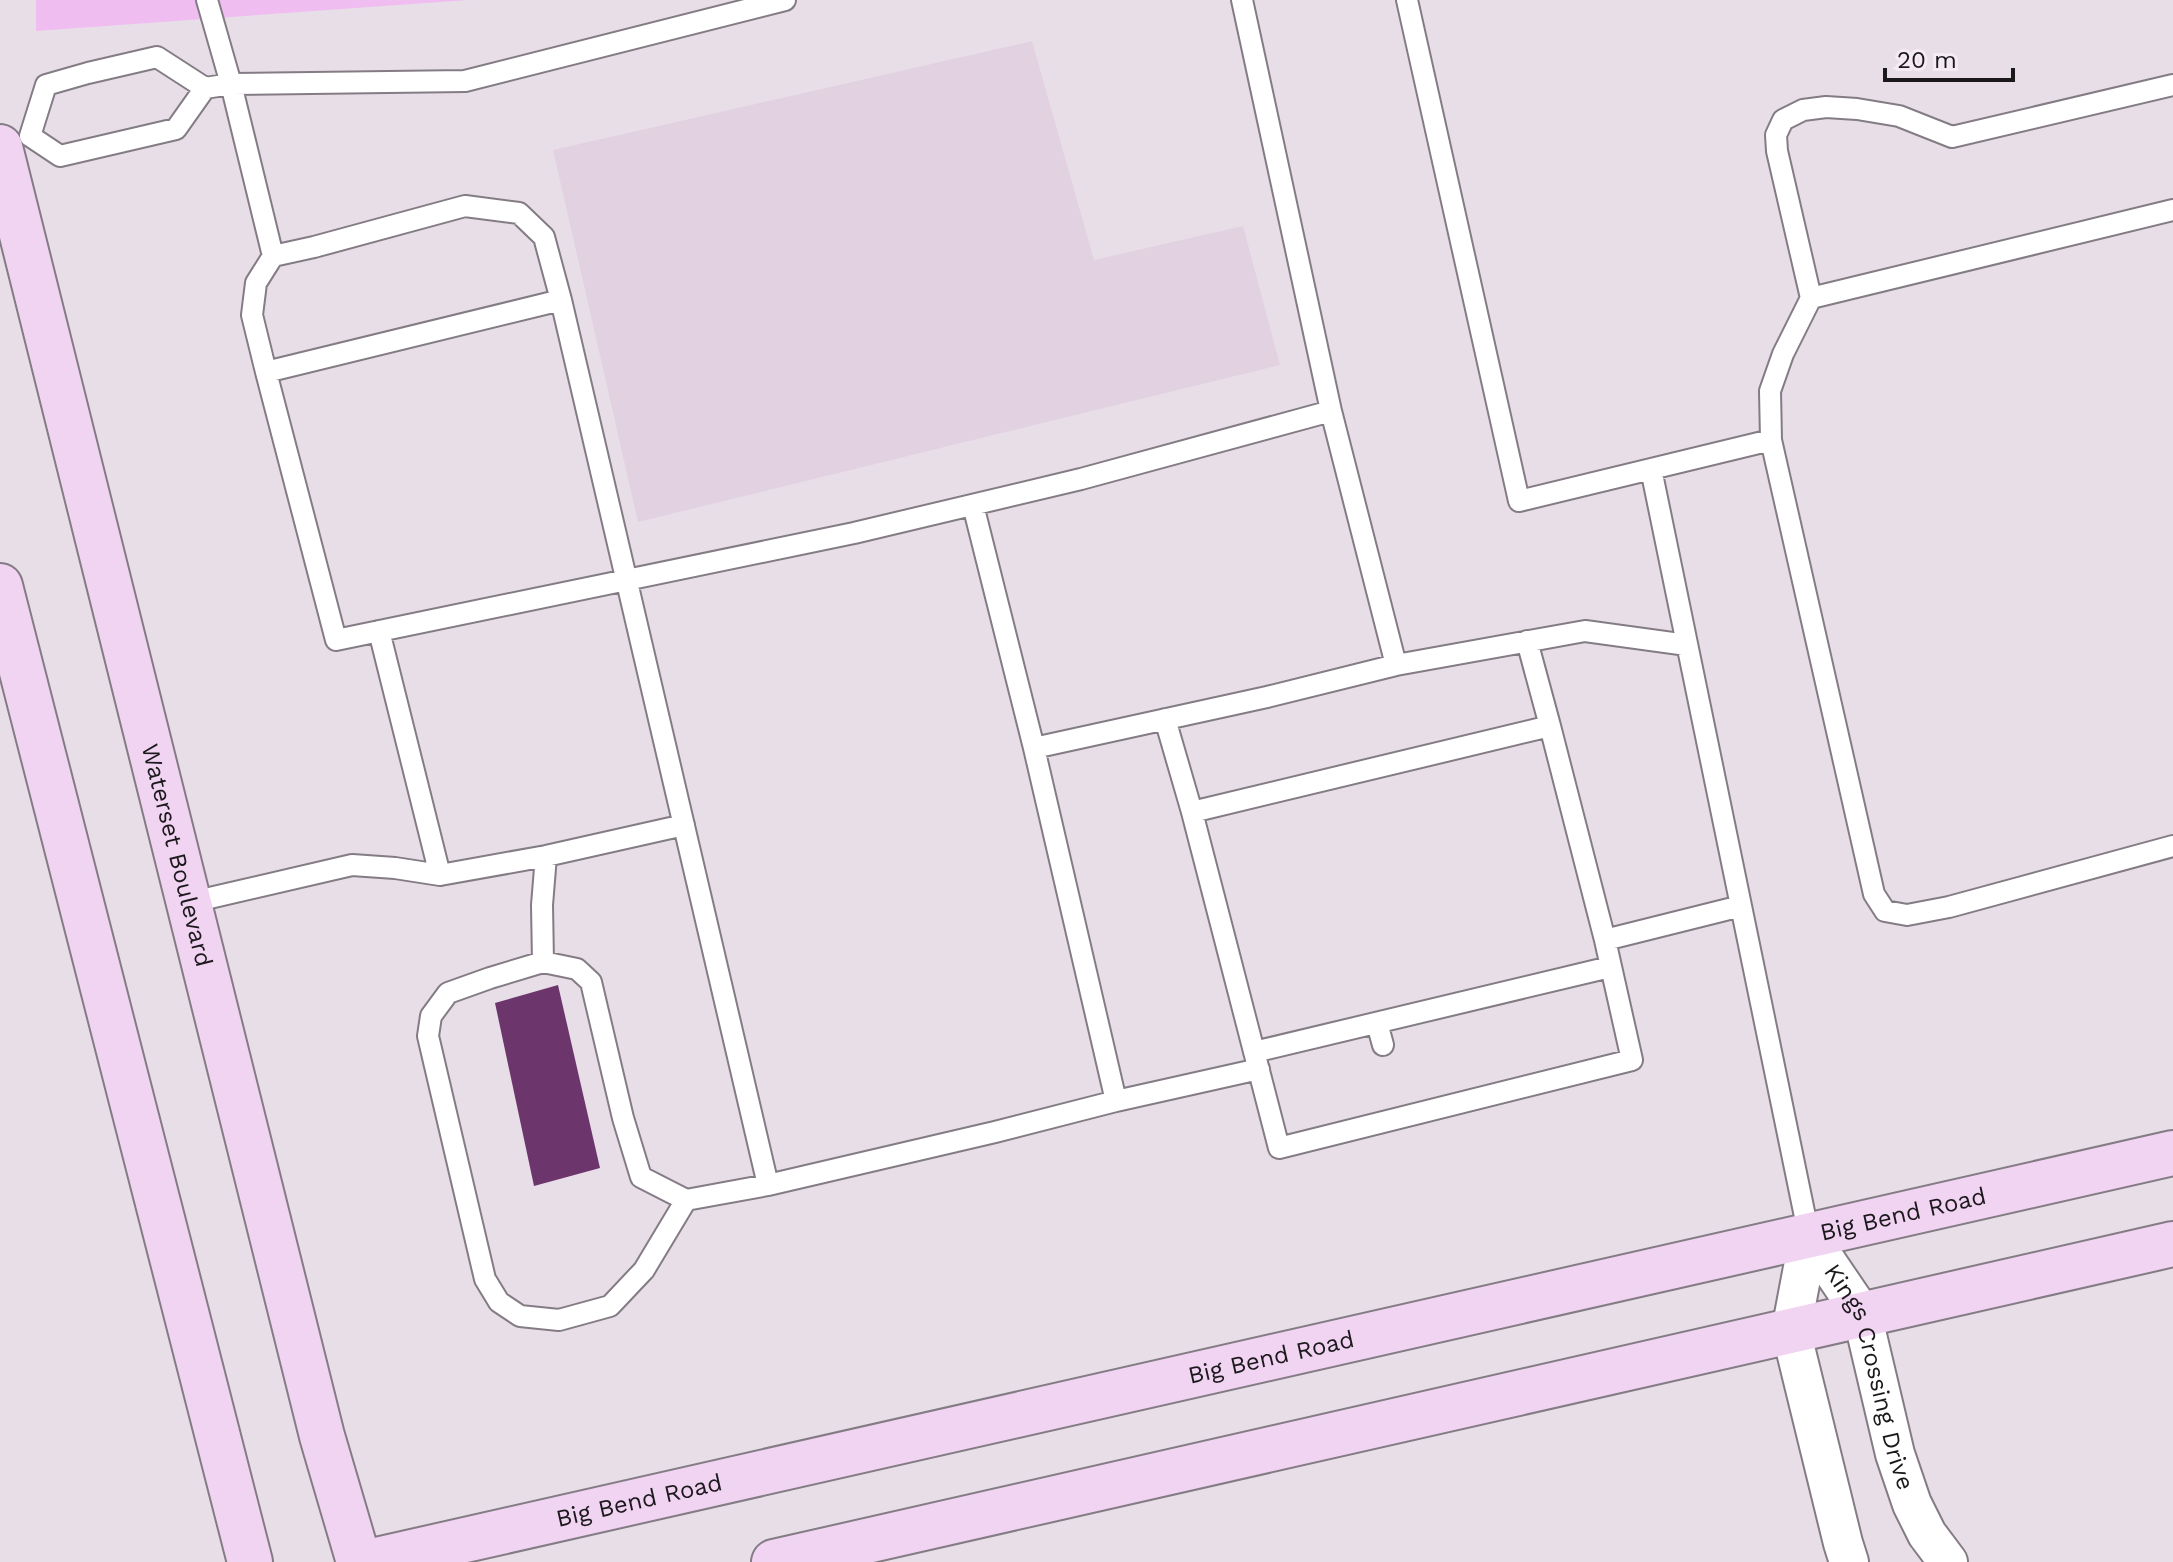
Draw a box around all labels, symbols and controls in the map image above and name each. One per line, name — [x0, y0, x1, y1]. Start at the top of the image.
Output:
scale bar — [1885, 32, 2013, 82]
text: 20 m — [1897, 46, 1957, 74]
street label: Waterset Boulevard — [136, 741, 218, 970]
street label: Big Bend Road — [1817, 1182, 1989, 1247]
street label: Kings Crossing Drive — [1818, 1259, 1920, 1493]
street label: Big Bend Road — [1185, 1325, 1357, 1390]
street label: Big Bend Road — [553, 1468, 725, 1533]

